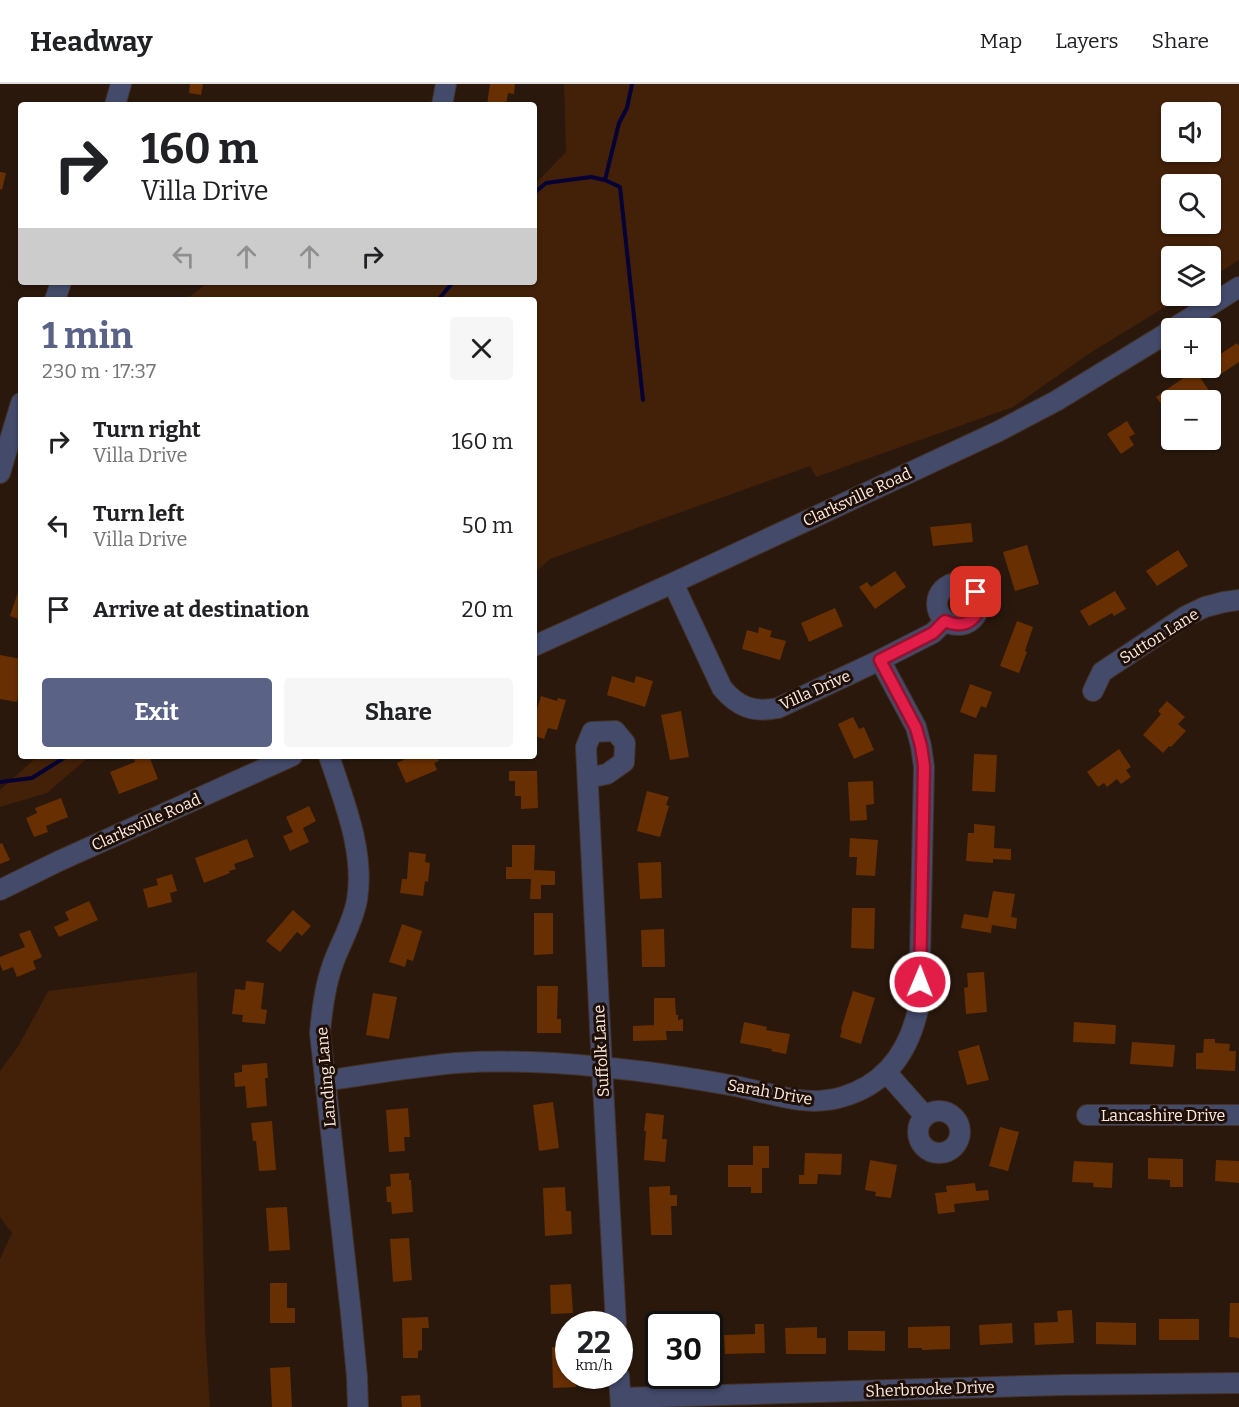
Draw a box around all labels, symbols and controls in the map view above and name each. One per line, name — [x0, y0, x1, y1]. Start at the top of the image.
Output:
text: Headway — [30, 25, 153, 58]
text: Map — [980, 28, 1022, 54]
text: Layers — [1055, 28, 1119, 54]
text: Share — [1152, 28, 1209, 54]
map controls — [1161, 102, 1221, 450]
button: sound — [1161, 102, 1221, 162]
text: 160 m — [141, 124, 258, 174]
icon: right — [42, 126, 120, 204]
button: search — [1161, 174, 1221, 234]
text: Villa Drive — [141, 175, 268, 207]
icon: left — [167, 240, 200, 273]
icon: ahead — [230, 240, 263, 273]
icon: ahead — [293, 240, 326, 273]
icon: right — [356, 240, 389, 273]
button: layers — [1161, 246, 1221, 306]
text: 1 min — [42, 314, 133, 358]
button: close — [450, 317, 513, 380]
button: + — [1161, 318, 1221, 378]
text: 230 m · 17:37 — [42, 359, 156, 383]
button: − — [1161, 390, 1221, 450]
text: Turn right — [93, 416, 201, 443]
icon: right — [42, 425, 75, 458]
text: 160 m — [452, 428, 513, 455]
text: Villa Drive — [93, 443, 187, 467]
street label: Clarksville Road — [800, 463, 915, 530]
text: Turn left — [93, 500, 185, 527]
icon: left — [42, 509, 75, 542]
text: 50 m — [462, 512, 513, 539]
text: Villa Drive — [93, 527, 187, 551]
pin — [950, 566, 1001, 617]
icon: arrive — [959, 575, 992, 608]
icon: arrive — [42, 593, 75, 626]
text: Arrive at destination — [93, 596, 309, 623]
text: 20 m — [462, 596, 513, 623]
street label: Sutton Lane — [1116, 604, 1202, 668]
street label: Villa Drive — [777, 666, 853, 714]
button: Exit — [42, 678, 272, 747]
button: Share — [284, 678, 513, 747]
street label: Clarksville Road — [88, 789, 204, 855]
position arrow — [888, 950, 952, 1014]
street label: Suffolk Lane — [589, 1004, 613, 1098]
street label: Landing Lane — [312, 1026, 340, 1128]
street label: Sarah Drive — [726, 1075, 814, 1109]
street label: Lancashire Drive — [1101, 1106, 1225, 1125]
speed limit sign: 30 — [645, 1311, 723, 1389]
text: 22 — [577, 1325, 611, 1361]
text: km/h — [575, 1356, 613, 1374]
street label: Sherbrooke Drive — [865, 1377, 995, 1401]

